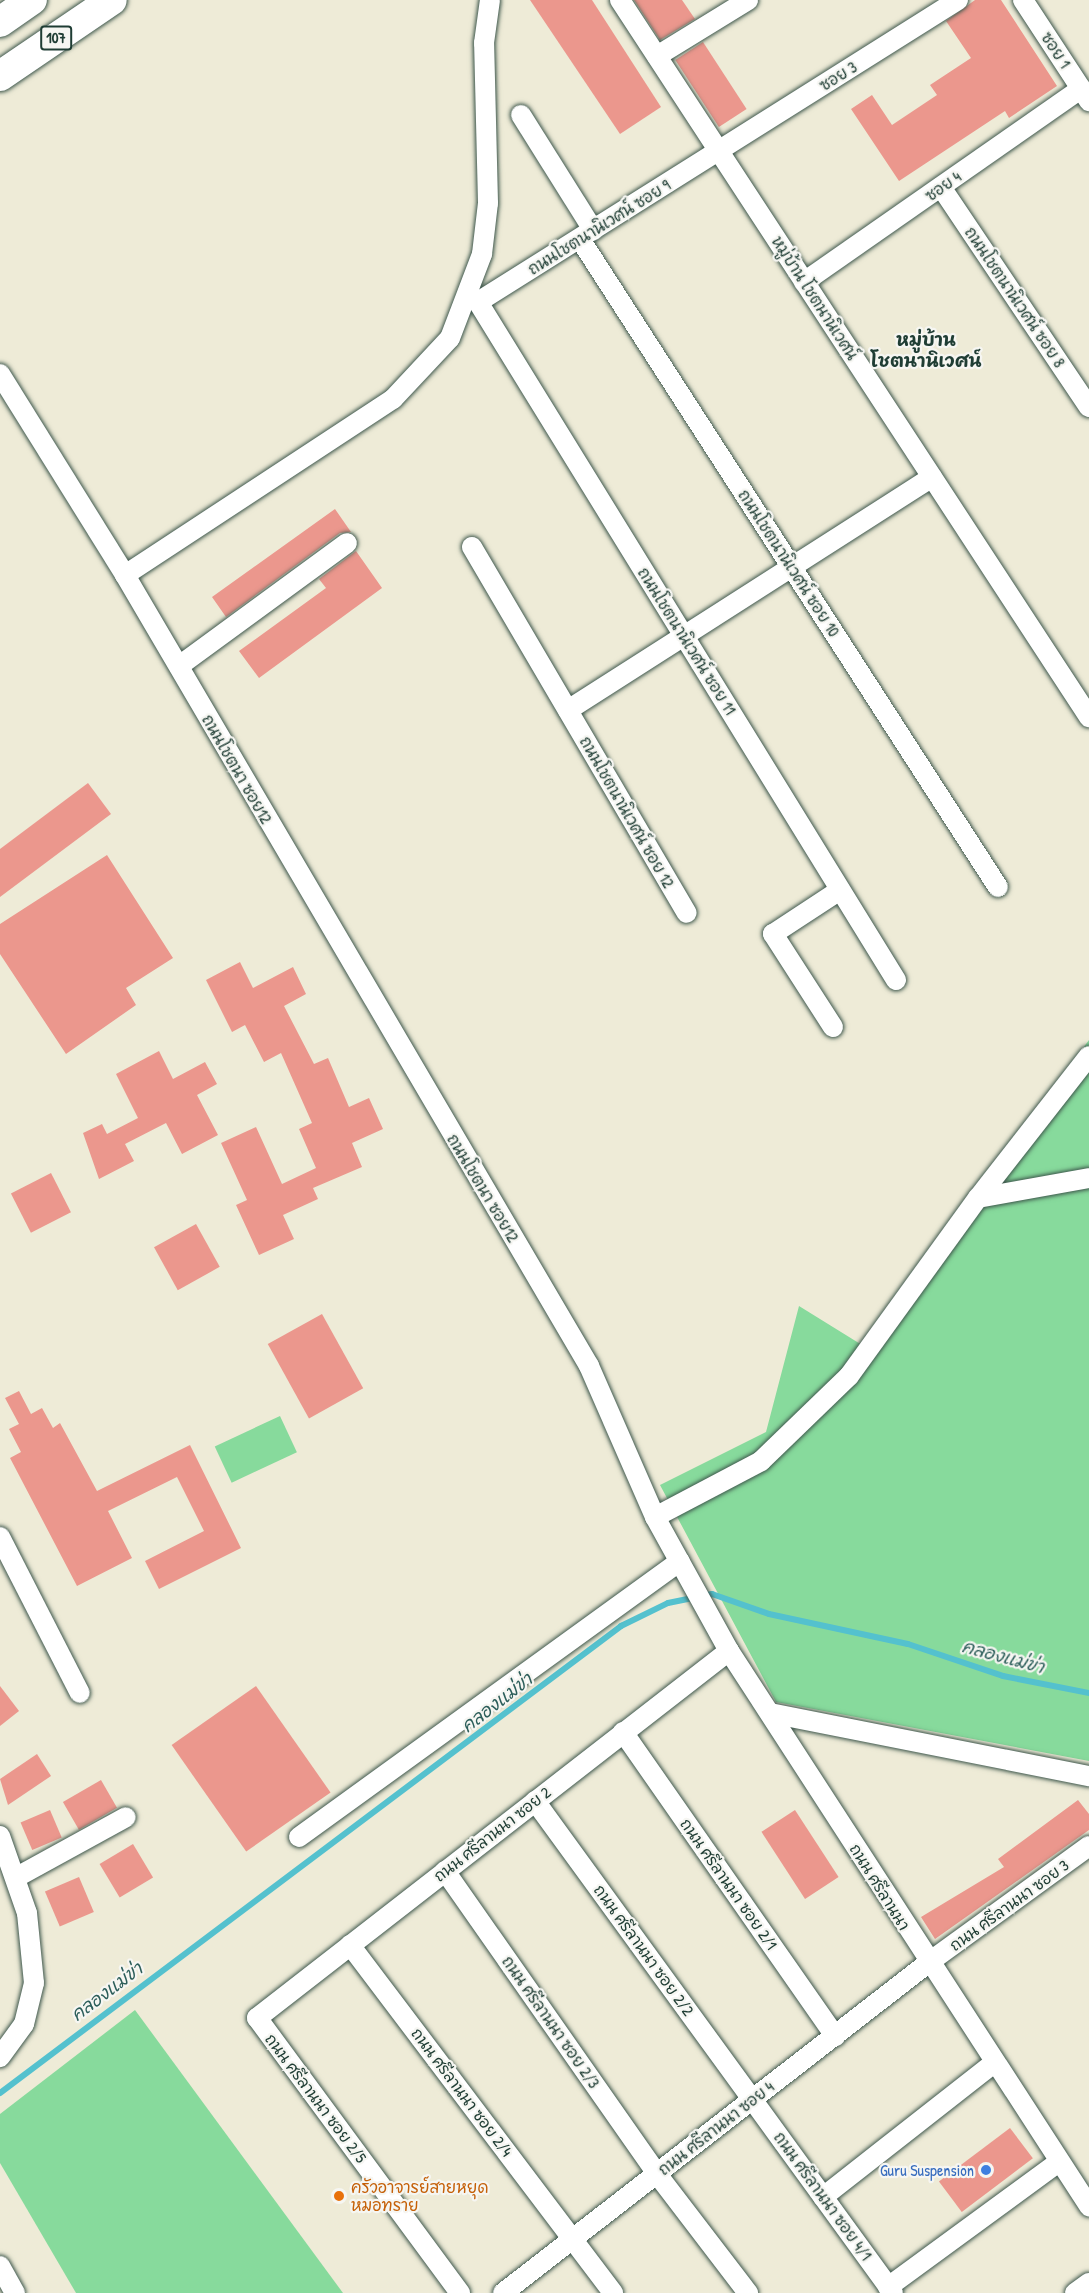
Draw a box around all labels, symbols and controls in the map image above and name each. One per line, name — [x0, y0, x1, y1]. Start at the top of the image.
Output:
road number: 107 — [40, 26, 72, 50]
street label: ซอย 1 — [1037, 28, 1075, 72]
street label: ซอย 3 — [816, 57, 860, 95]
street label: ซอย 4 — [921, 167, 965, 205]
street label: ถนนโชตนานิเวศน์ ซอย 9 — [524, 175, 674, 279]
street label: ถนนโชตนานิเวศน์ ซอย 8 — [961, 223, 1069, 371]
street label: หมู่บ้าน โชตนานิเวศน์ — [768, 232, 862, 364]
district label: หมู่บ้าน โชตนานิเวศน์ — [871, 330, 981, 372]
street label: ถนนโชตนานิเวศน์ ซอย 10 — [734, 486, 844, 640]
street label: ถนนโชตนานิเวศน์ ซอย 11 — [634, 564, 740, 718]
street label: ถนนโชตนา ซอย12 — [198, 711, 276, 827]
street label: ถนนโชตนานิเวศน์ ซอย 12 — [576, 733, 678, 891]
street label: ถนนโชตนา ซอย12 — [443, 1130, 523, 1246]
water label: คลองแม่ข่า — [960, 1636, 1046, 1678]
water label: คลองแม่ข่า — [457, 1669, 537, 1737]
street label: ถนน ศรีลานนา ซอย 2 — [430, 1782, 554, 1886]
street label: ถนน ศรีลานนา ซอย 2/1 — [676, 1815, 782, 1953]
street label: ถนน ศรีลานนา — [846, 1840, 914, 1934]
street label: ถนน ศรีลานนา ซอย 3 — [946, 1855, 1072, 1955]
street label: ถนน ศรีลานนา ซอย 2/2 — [590, 1881, 698, 2019]
street label: ถนน ศรีลานนา ซอย 2/3 — [498, 1952, 604, 2092]
water label: คลองแม่ข่า — [67, 1958, 147, 2026]
street label: ถนน ศรีลานนา ซอย 2/4 — [407, 2024, 517, 2160]
street label: ถนน ศรีลานนา ซอย 2/5 — [261, 2030, 371, 2166]
street label: ถนน ศรีลานนา ซอย 4 — [654, 2077, 778, 2179]
street label: ถนน ศรีลานนา ซอย 4/1 — [770, 2128, 876, 2264]
place label: Guru Suspension — [880, 2160, 974, 2180]
marker: Guru Suspension — [979, 2163, 993, 2177]
place label: ครัวอาจารย์สายหยุด หมอทราย — [351, 2177, 488, 2215]
marker: ครัวอาจารย์สายหยุด หมอทราย — [332, 2189, 346, 2203]

